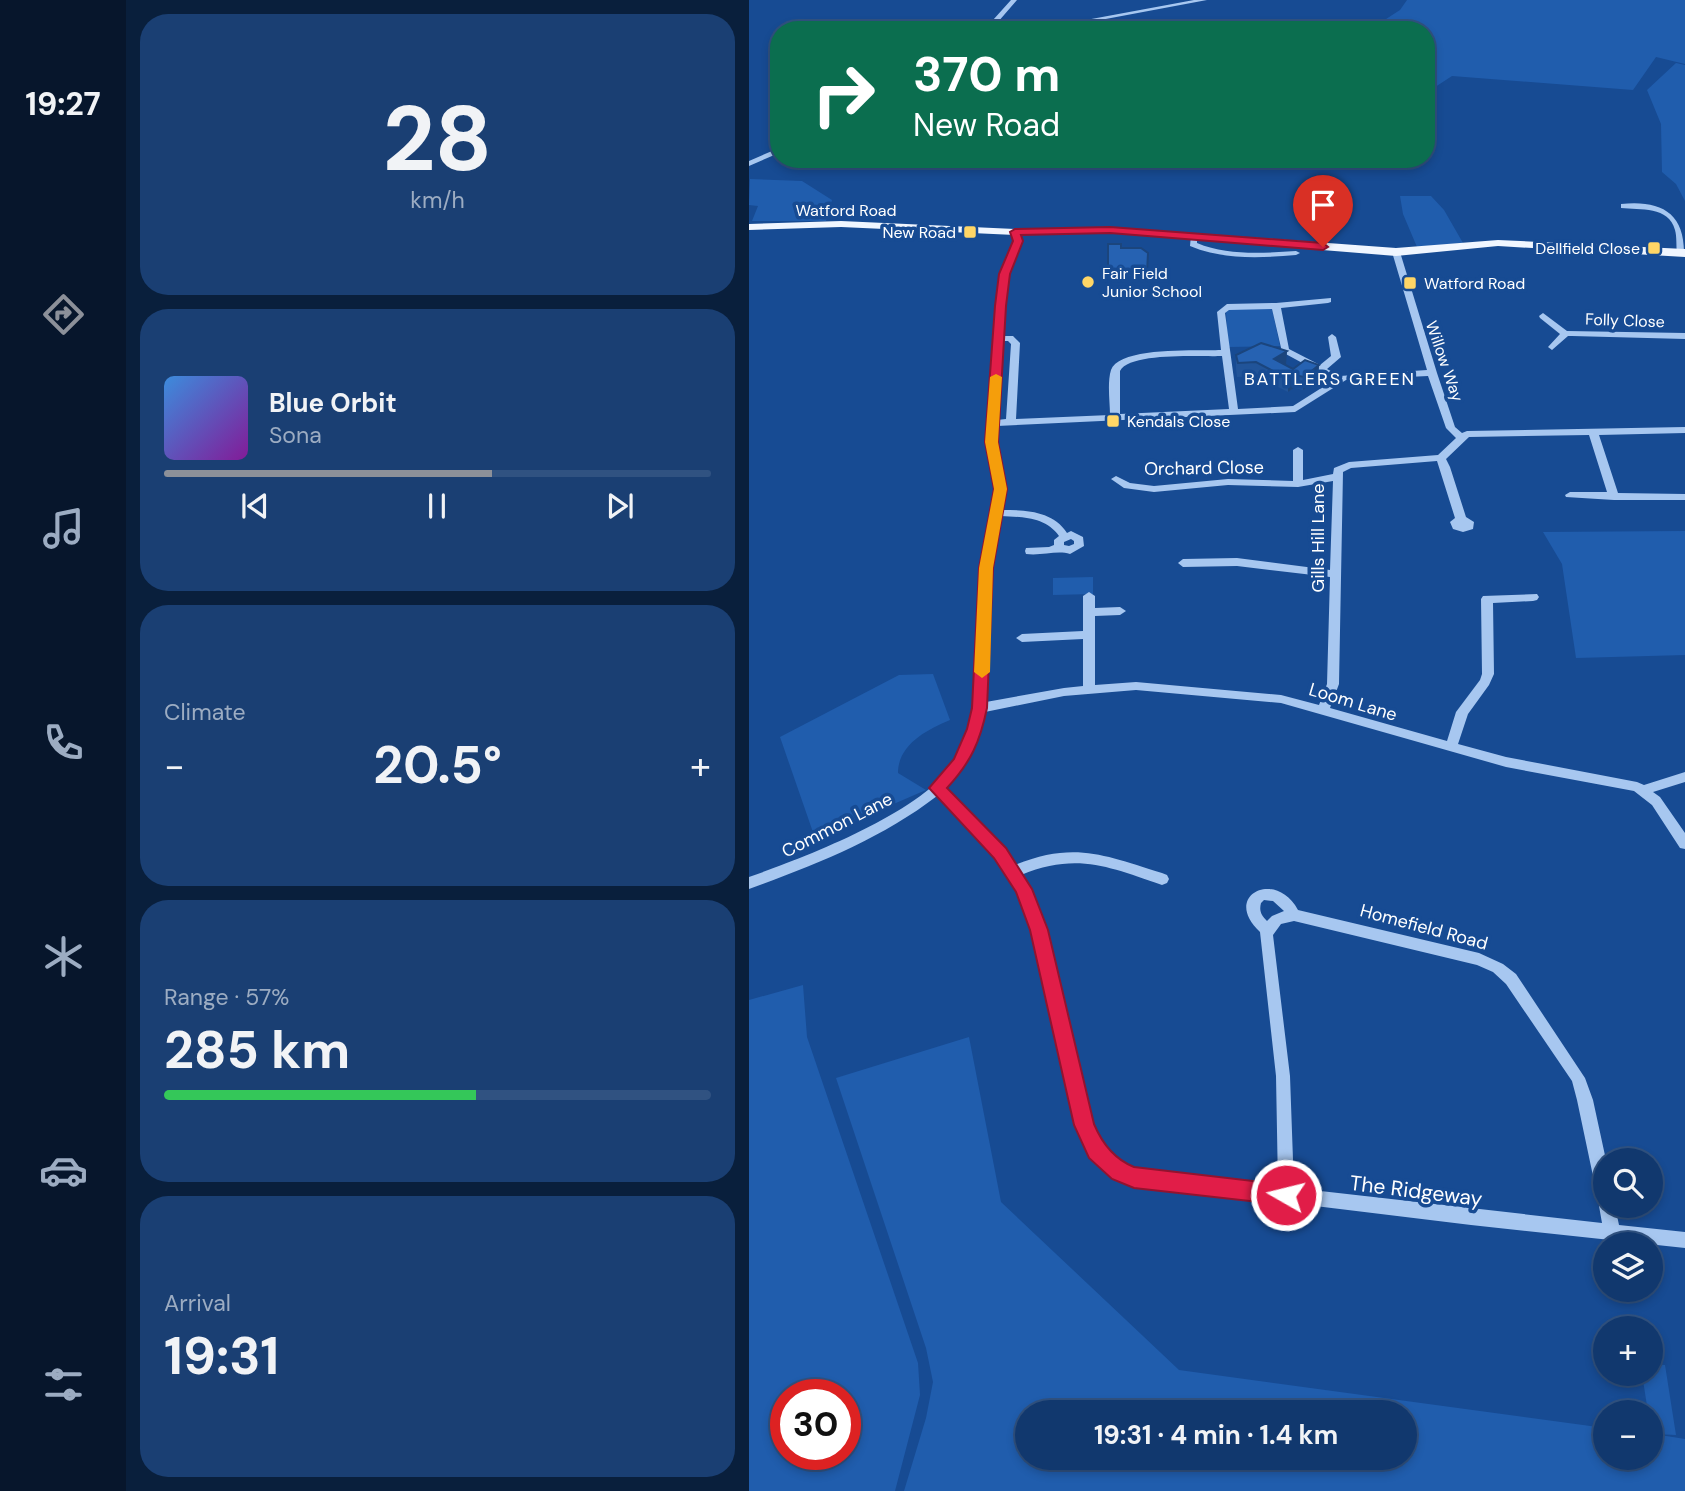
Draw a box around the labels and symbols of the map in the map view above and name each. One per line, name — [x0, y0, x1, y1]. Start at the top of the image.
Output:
pin — [1293, 175, 1353, 247]
street label: Watford Road — [795, 200, 897, 221]
place label: New Road — [882, 222, 956, 243]
marker: New Road — [962, 224, 978, 240]
place label: Dellfield Close — [1535, 238, 1640, 259]
marker: Dellfield Close — [1646, 240, 1662, 256]
place label: Fair Field Junior School — [1102, 263, 1202, 302]
place label: Watford Road — [1424, 273, 1525, 294]
marker: Fair Field Junior School — [1080, 274, 1096, 290]
marker: Watford Road — [1402, 275, 1418, 291]
street label: Folly Close — [1585, 309, 1665, 332]
street label: Willow Way — [1421, 318, 1468, 404]
district label: BATTLERS GREEN — [1244, 367, 1416, 391]
place label: Kendals Close — [1127, 411, 1230, 432]
marker: Kendals Close — [1105, 413, 1121, 429]
street label: Orchard Close — [1144, 455, 1264, 481]
street label: Gills Hill Lane — [1306, 483, 1330, 593]
street label: Loom Lane — [1306, 677, 1400, 727]
street label: Common Lane — [778, 787, 896, 863]
street label: Homefield Road — [1357, 898, 1491, 956]
position arrow — [1249, 1158, 1323, 1232]
street label: The Ridgeway — [1348, 1169, 1484, 1213]
speed limit sign: 30 — [770, 1379, 861, 1470]

